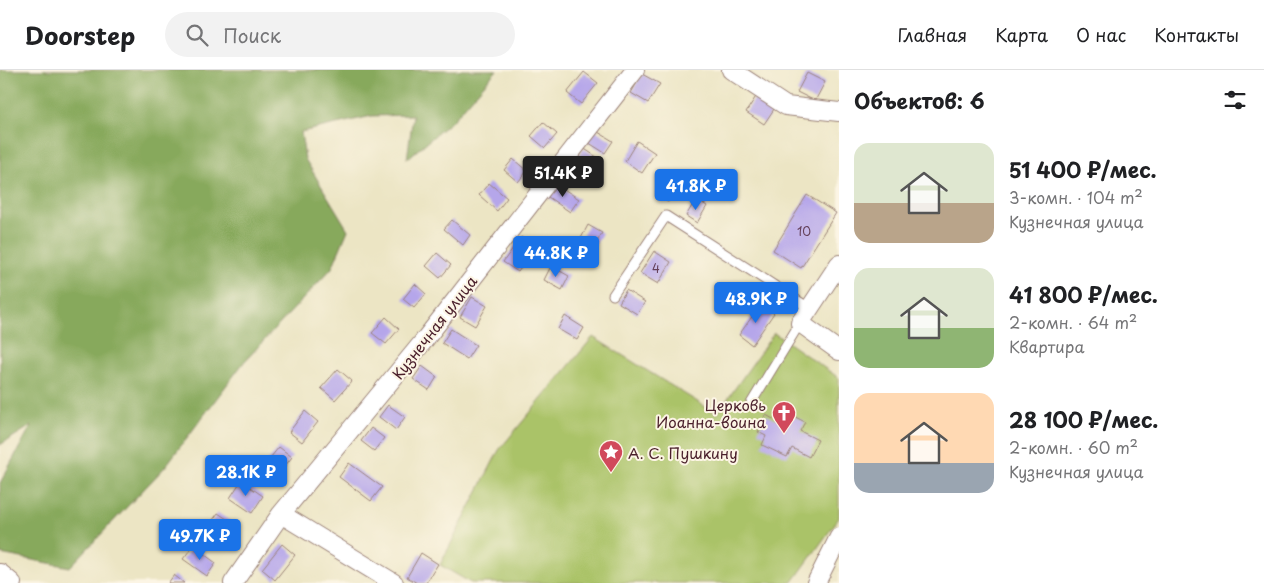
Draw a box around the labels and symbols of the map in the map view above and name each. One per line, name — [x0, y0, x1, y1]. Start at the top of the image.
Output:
pin: 51.4K ₽ — [517, 156, 609, 198]
pin: 41.8K ₽ — [650, 168, 742, 211]
house number: 10 — [797, 222, 811, 240]
pin: 44.8K ₽ — [510, 236, 602, 278]
house number: 4 — [652, 259, 660, 277]
street label: Кузнечная улица — [386, 270, 482, 384]
pin: 48.9K ₽ — [710, 282, 802, 324]
place label: Церковь Иоанна-воина — [656, 393, 767, 433]
church icon: Церковь Иоанна-воина — [771, 400, 797, 434]
place icon: А. С. Пушкину — [598, 439, 624, 473]
place label: А. С. Пушкину — [628, 441, 738, 464]
pin: 28.1K ₽ — [200, 454, 292, 497]
pin: 49.7K ₽ — [154, 518, 246, 561]

